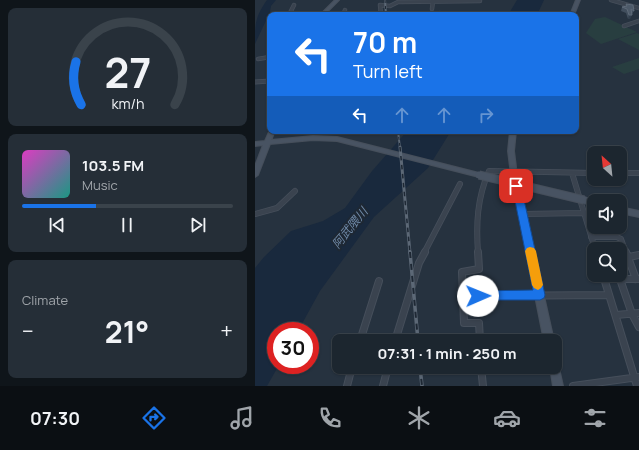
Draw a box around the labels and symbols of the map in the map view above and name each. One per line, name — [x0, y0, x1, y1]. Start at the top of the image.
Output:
north arrow — [587, 146, 627, 186]
pin — [499, 169, 533, 203]
water label: 阿武隈川 — [328, 202, 373, 252]
position arrow — [457, 275, 499, 317]
speed limit sign: 30 — [267, 322, 319, 374]

